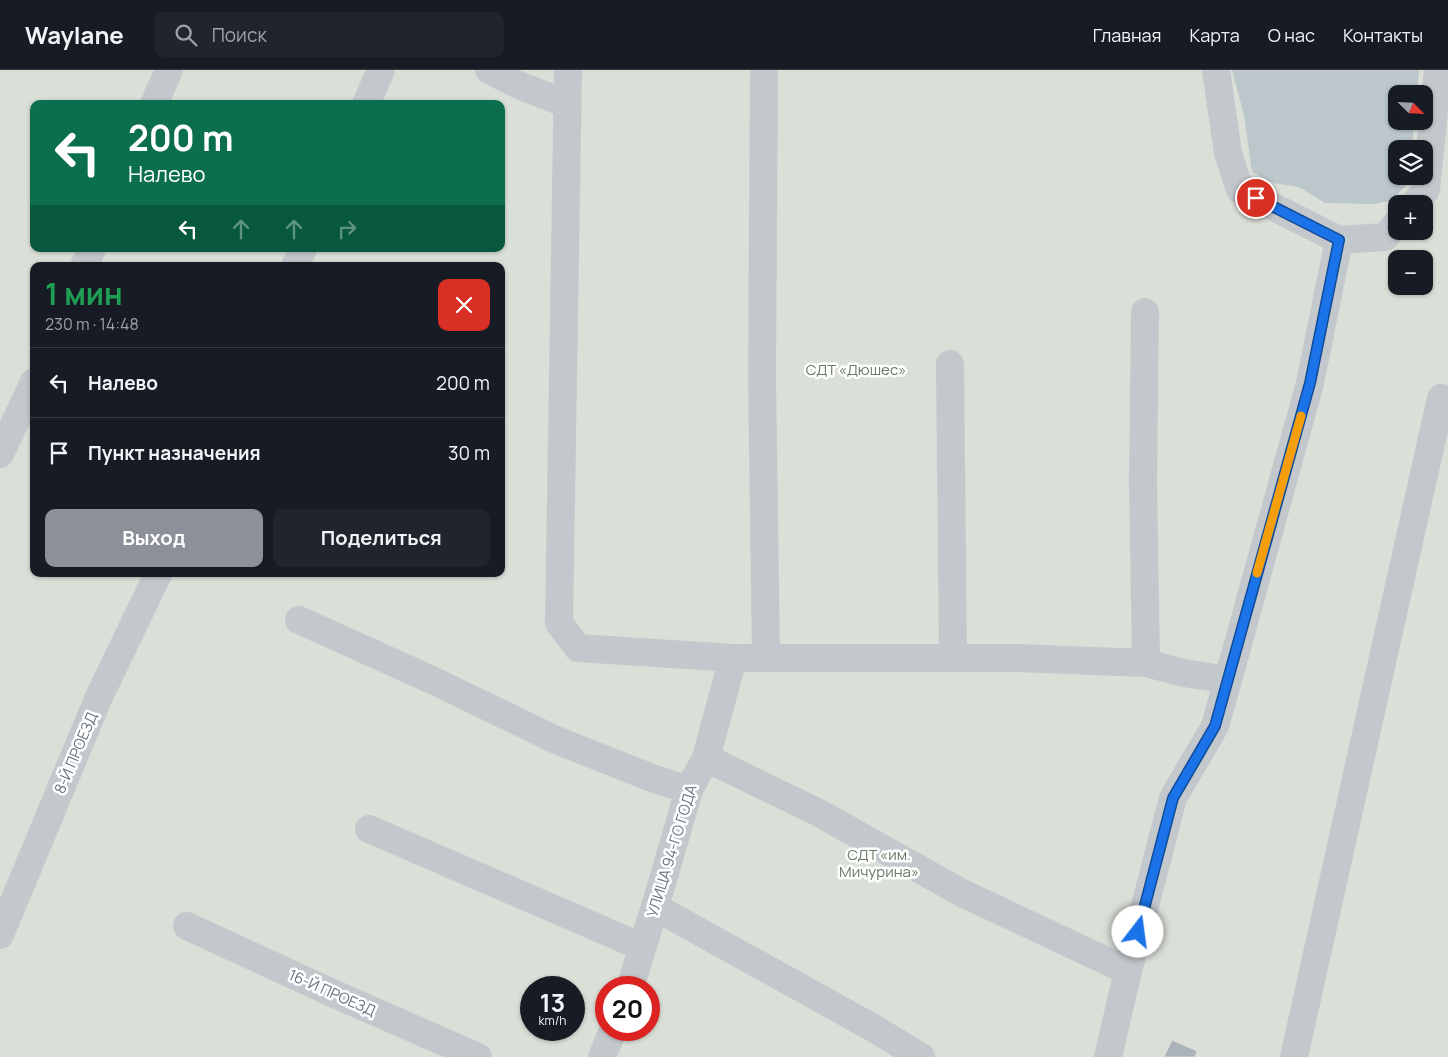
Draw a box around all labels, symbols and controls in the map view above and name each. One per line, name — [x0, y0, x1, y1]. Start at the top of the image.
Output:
search box — [154, 12, 504, 57]
text: Waylane — [25, 18, 124, 51]
icon: search — [172, 21, 200, 49]
text: Поиск — [212, 22, 267, 48]
text: Главная — [1093, 23, 1162, 47]
text: Карта — [1190, 23, 1240, 47]
text: О нас — [1268, 23, 1315, 47]
text: Контакты — [1343, 23, 1423, 47]
north arrow — [1388, 85, 1432, 130]
map controls — [1388, 85, 1433, 295]
text: 200 m — [128, 114, 233, 162]
icon: left — [45, 120, 110, 185]
button: layers — [1388, 140, 1433, 185]
text: Налево — [128, 159, 206, 189]
pin — [1235, 177, 1277, 219]
icon: arrive — [1242, 184, 1270, 212]
button: + — [1388, 195, 1433, 240]
icon: left — [174, 215, 202, 243]
icon: ahead — [227, 215, 255, 243]
icon: ahead — [280, 215, 308, 243]
icon: right — [333, 215, 361, 243]
button: − — [1388, 250, 1433, 295]
text: 1 мин — [45, 273, 123, 314]
button: close — [438, 279, 490, 331]
text: 230 m · 14:48 — [45, 313, 139, 335]
park label: СДТ «Дюшес» — [806, 359, 906, 380]
icon: left — [45, 369, 73, 397]
text: Налево — [88, 370, 158, 396]
text: 200 m — [436, 370, 490, 396]
icon: arrive — [45, 439, 73, 467]
text: Пункт назначения — [88, 440, 261, 466]
text: 30 m — [448, 440, 490, 466]
button: Выход — [45, 509, 263, 567]
button: Поделиться — [273, 509, 490, 567]
street label: 8-Й ПРОЕЗД — [49, 709, 102, 797]
street label: УЛИЦА 94-ГО ГОДА — [641, 782, 702, 920]
park label: СДТ «им. Мичурина» — [839, 844, 919, 882]
position arrow — [1111, 905, 1163, 957]
street label: 16-Й ПРОЕЗД — [285, 964, 379, 1021]
speed limit sign: 20 — [595, 976, 660, 1041]
text: 13 — [540, 985, 565, 1020]
text: km/h — [539, 1012, 566, 1029]

